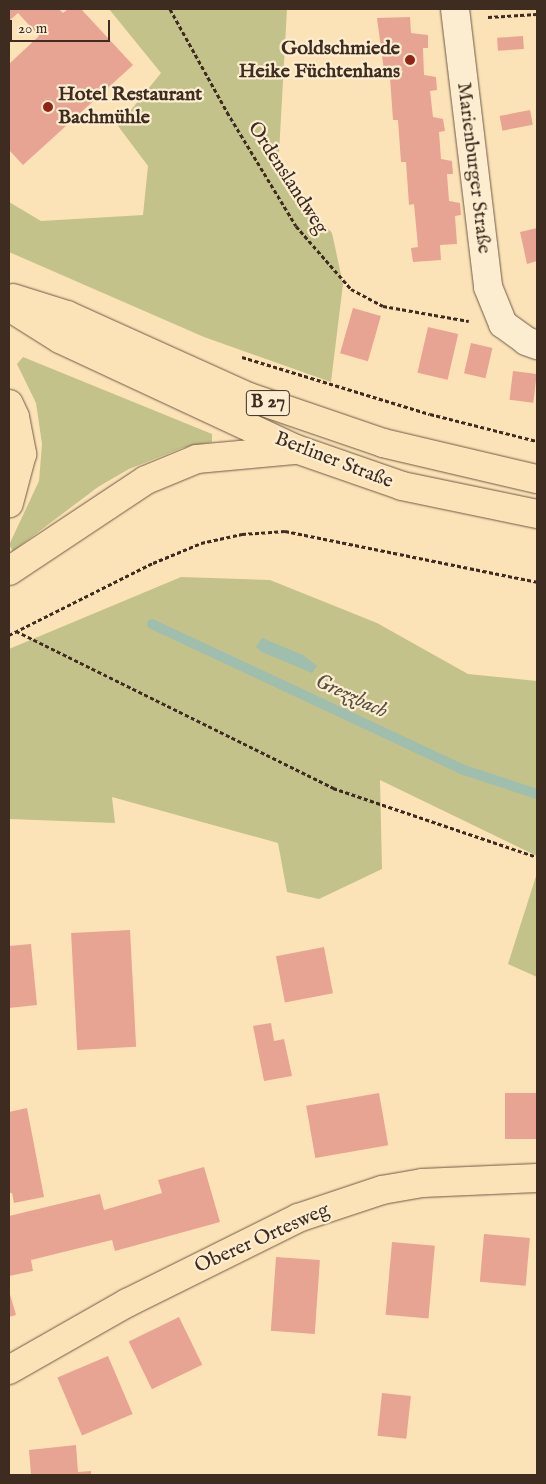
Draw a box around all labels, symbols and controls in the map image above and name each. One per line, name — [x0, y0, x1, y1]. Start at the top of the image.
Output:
scale bar — [12, 10, 112, 42]
text: 20 m — [18, 19, 47, 38]
place label: Goldschmiede Heike Füchtenhans — [239, 36, 400, 83]
marker: Goldschmiede Heike Füchtenhans — [404, 54, 416, 66]
street label: Marienburger Straße — [452, 81, 496, 255]
place label: Hotel Restaurant Bachmühle — [58, 83, 202, 130]
marker: Hotel Restaurant Bachmühle — [42, 101, 54, 113]
street label: Ordenslandweg — [243, 117, 333, 239]
road number: B 27 — [246, 386, 290, 419]
street label: Berliner Straße — [271, 426, 397, 494]
water label: Grezzbach — [311, 669, 391, 725]
street label: Oberer Ortesweg — [191, 1198, 333, 1278]

